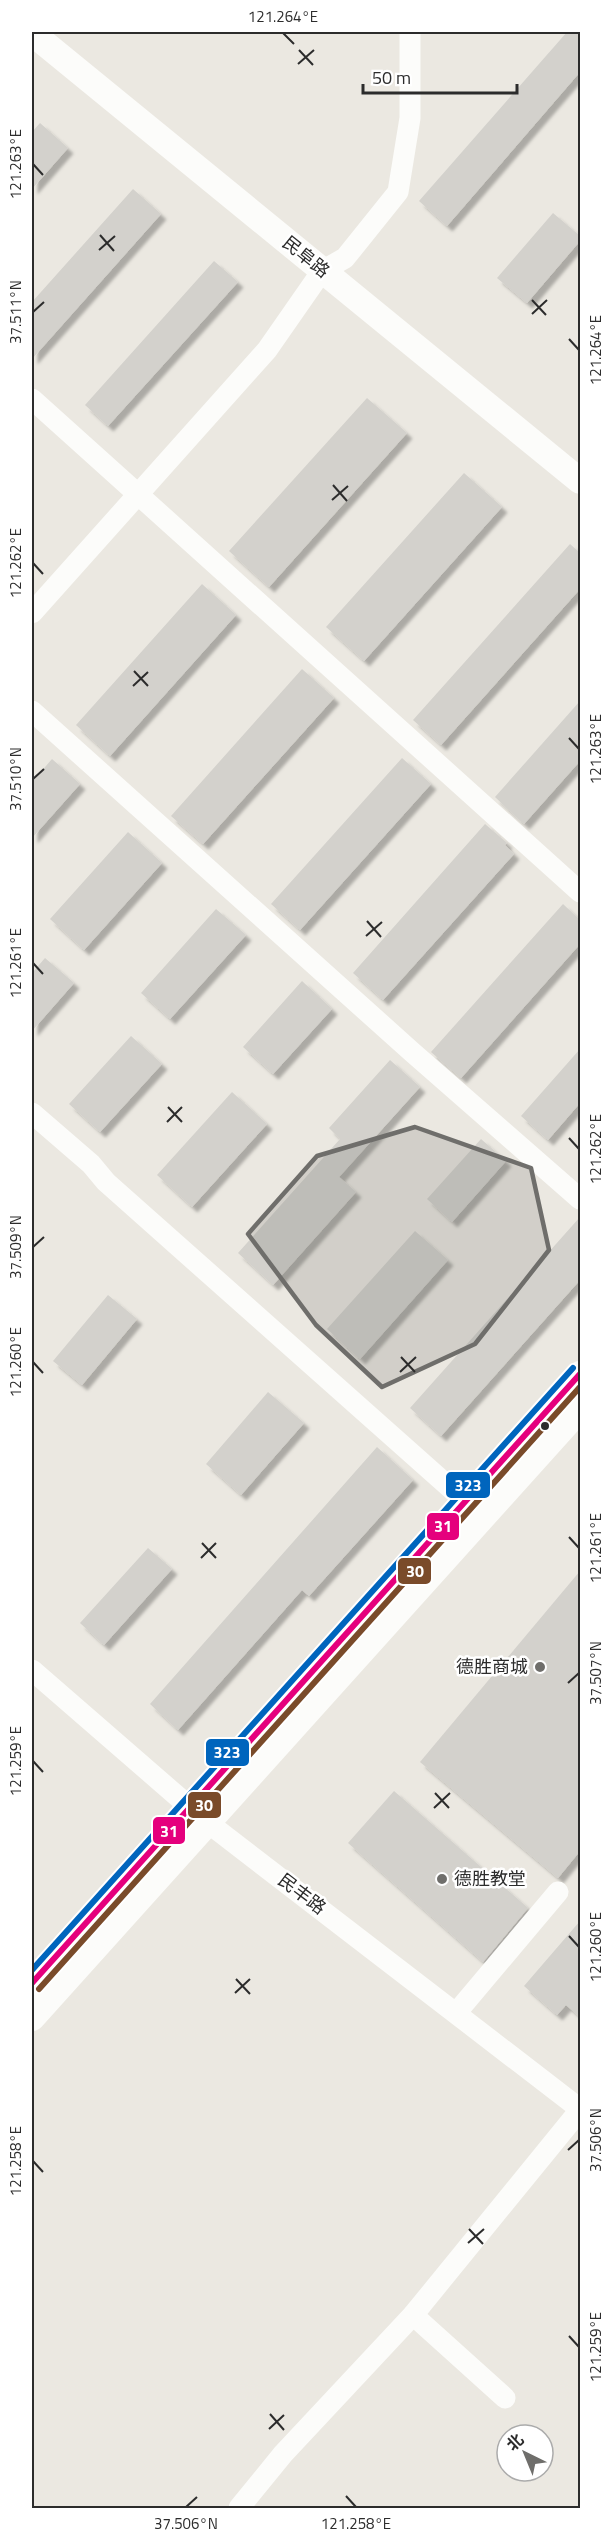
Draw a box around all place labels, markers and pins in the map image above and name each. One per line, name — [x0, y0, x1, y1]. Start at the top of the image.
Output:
unlabelled marker — [539, 1420, 551, 1432]
place label: 德胜商城 — [456, 1653, 528, 1680]
marker: 德胜商城 — [533, 1660, 547, 1674]
place label: 德胜教堂 — [454, 1865, 526, 1892]
marker: 德胜教堂 — [435, 1872, 449, 1886]

